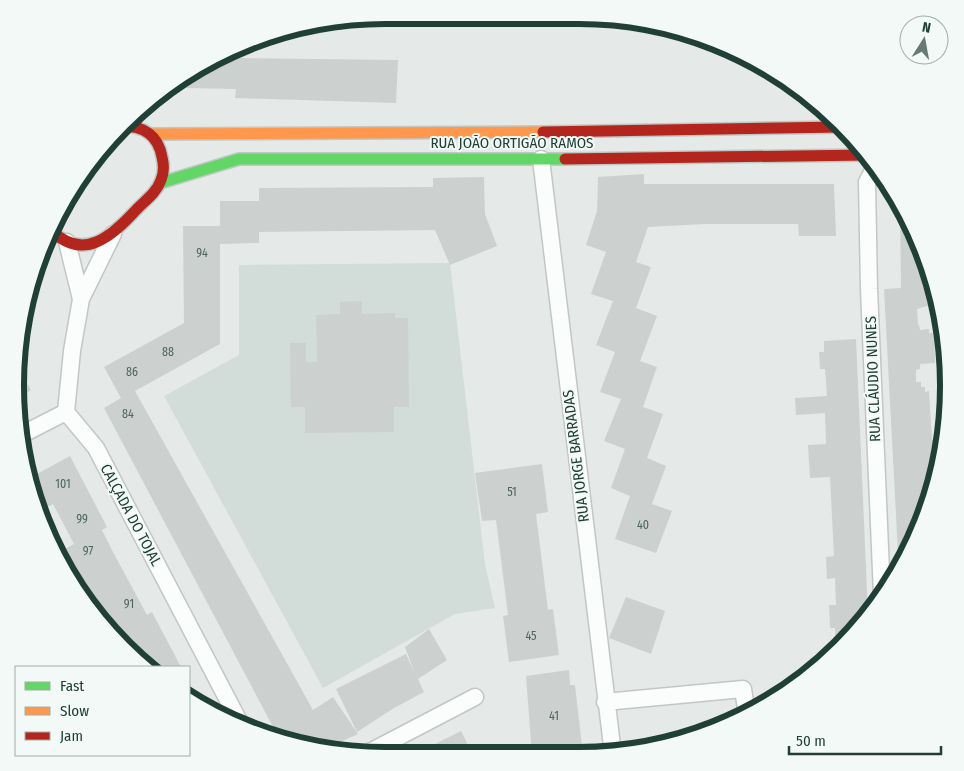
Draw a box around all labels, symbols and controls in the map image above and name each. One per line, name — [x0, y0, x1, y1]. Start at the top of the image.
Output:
north arrow — [899, 15, 949, 65]
text: N — [921, 19, 932, 37]
street label: RUA JOÃO ORTIGÃO RAMOS — [430, 134, 594, 152]
house number: 94 — [196, 246, 208, 260]
street label: RUA CLÁUDIO NUNES — [862, 316, 884, 442]
house number: 88 — [162, 345, 174, 359]
house number: 86 — [126, 365, 138, 379]
street label: RUA JORGE BARRADAS — [559, 389, 593, 523]
house number: 84 — [122, 407, 134, 421]
street label: CALÇADA DO TOJAL — [97, 461, 166, 569]
house number: 101 — [55, 477, 71, 491]
house number: 51 — [507, 485, 517, 499]
house number: 99 — [76, 512, 88, 526]
house number: 40 — [637, 518, 649, 532]
house number: 97 — [83, 544, 93, 558]
house number: 91 — [124, 597, 134, 611]
house number: 45 — [525, 629, 537, 643]
legend — [15, 666, 190, 756]
text: Fast — [60, 677, 84, 695]
text: Slow — [60, 702, 89, 720]
house number: 41 — [549, 709, 559, 723]
scale bar — [789, 724, 942, 756]
text: Jam — [60, 727, 83, 745]
text: 50 m — [796, 732, 826, 750]

